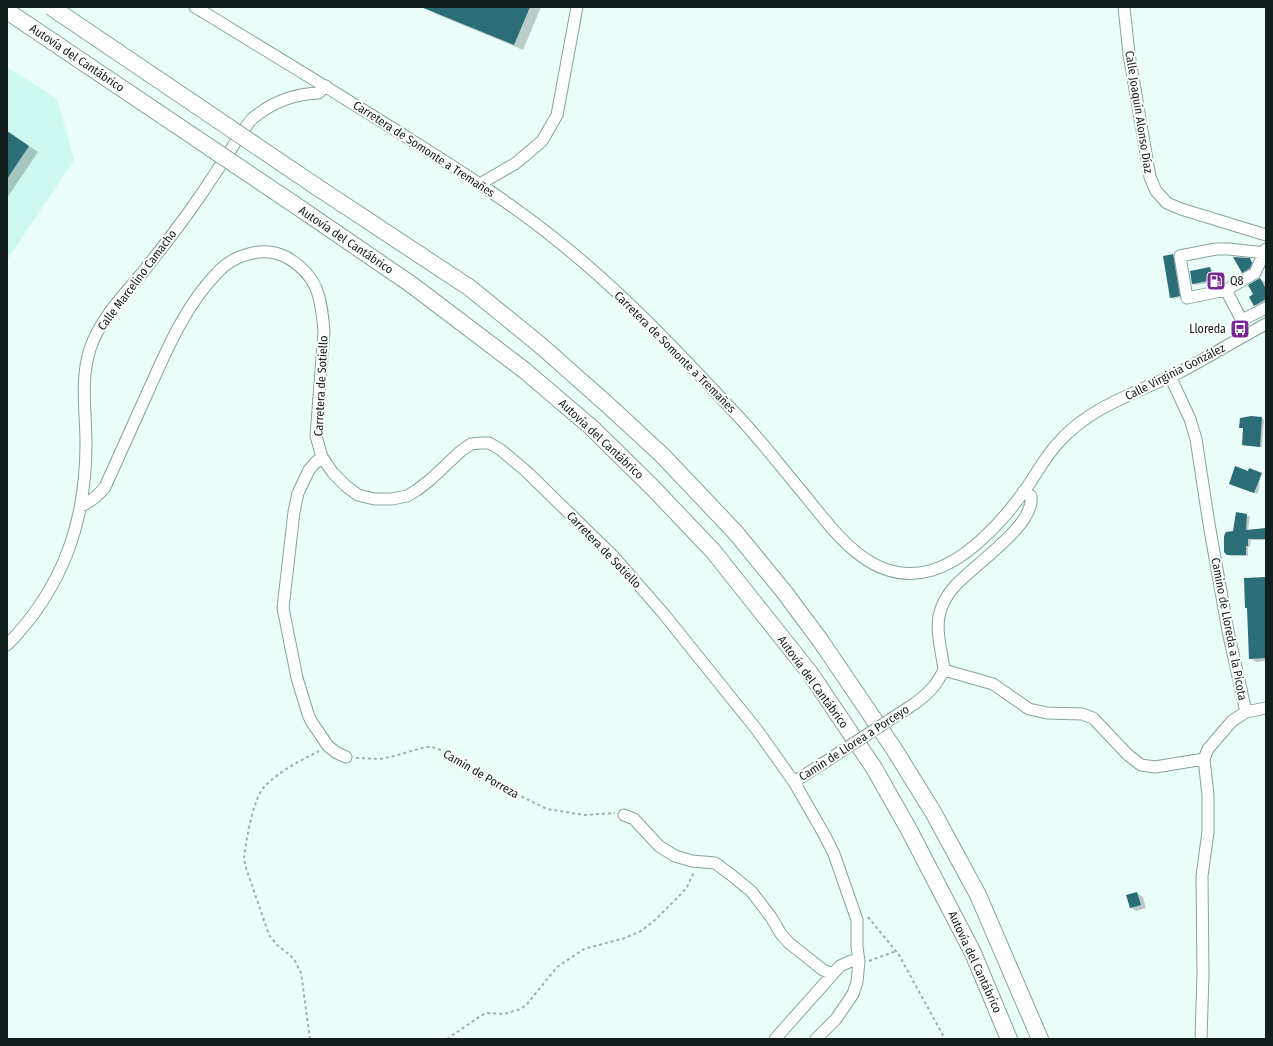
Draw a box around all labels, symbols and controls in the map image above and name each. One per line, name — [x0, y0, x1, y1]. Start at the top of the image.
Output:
street label: Autovía del Cantábrico — [27, 21, 127, 95]
street label: Calle Joaquín Alonso Díaz — [1122, 50, 1156, 175]
street label: Carretera de Somonte a Tremañes — [351, 98, 497, 200]
street label: Autovía del Cantábrico — [296, 203, 396, 277]
street label: Calle Marcelino Camacho — [95, 227, 179, 333]
fuel station icon: Q8 — [1205, 270, 1227, 292]
place label: Q8 — [1230, 274, 1244, 288]
street label: Carretera de Somonte a Tremañes — [611, 288, 739, 416]
bus stop icon: Lloreda — [1229, 318, 1251, 340]
place label: Lloreda — [1189, 322, 1226, 336]
street label: Carretera de Sotiello — [311, 335, 331, 437]
street label: Calle Virginia González — [1123, 341, 1227, 403]
street label: Autovía del Cantábrico — [556, 396, 646, 482]
street label: Carretera de Sotiello — [564, 509, 644, 591]
street label: Camino de Lloreda a la Picota — [1208, 556, 1250, 702]
street label: Autovía del Cantábrico — [775, 633, 851, 731]
street label: Camín de Llorea a Porceyo — [796, 702, 912, 784]
street label: Camín de Porreza — [441, 747, 521, 801]
street label: Autovía del Cantábrico — [945, 909, 1005, 1015]

